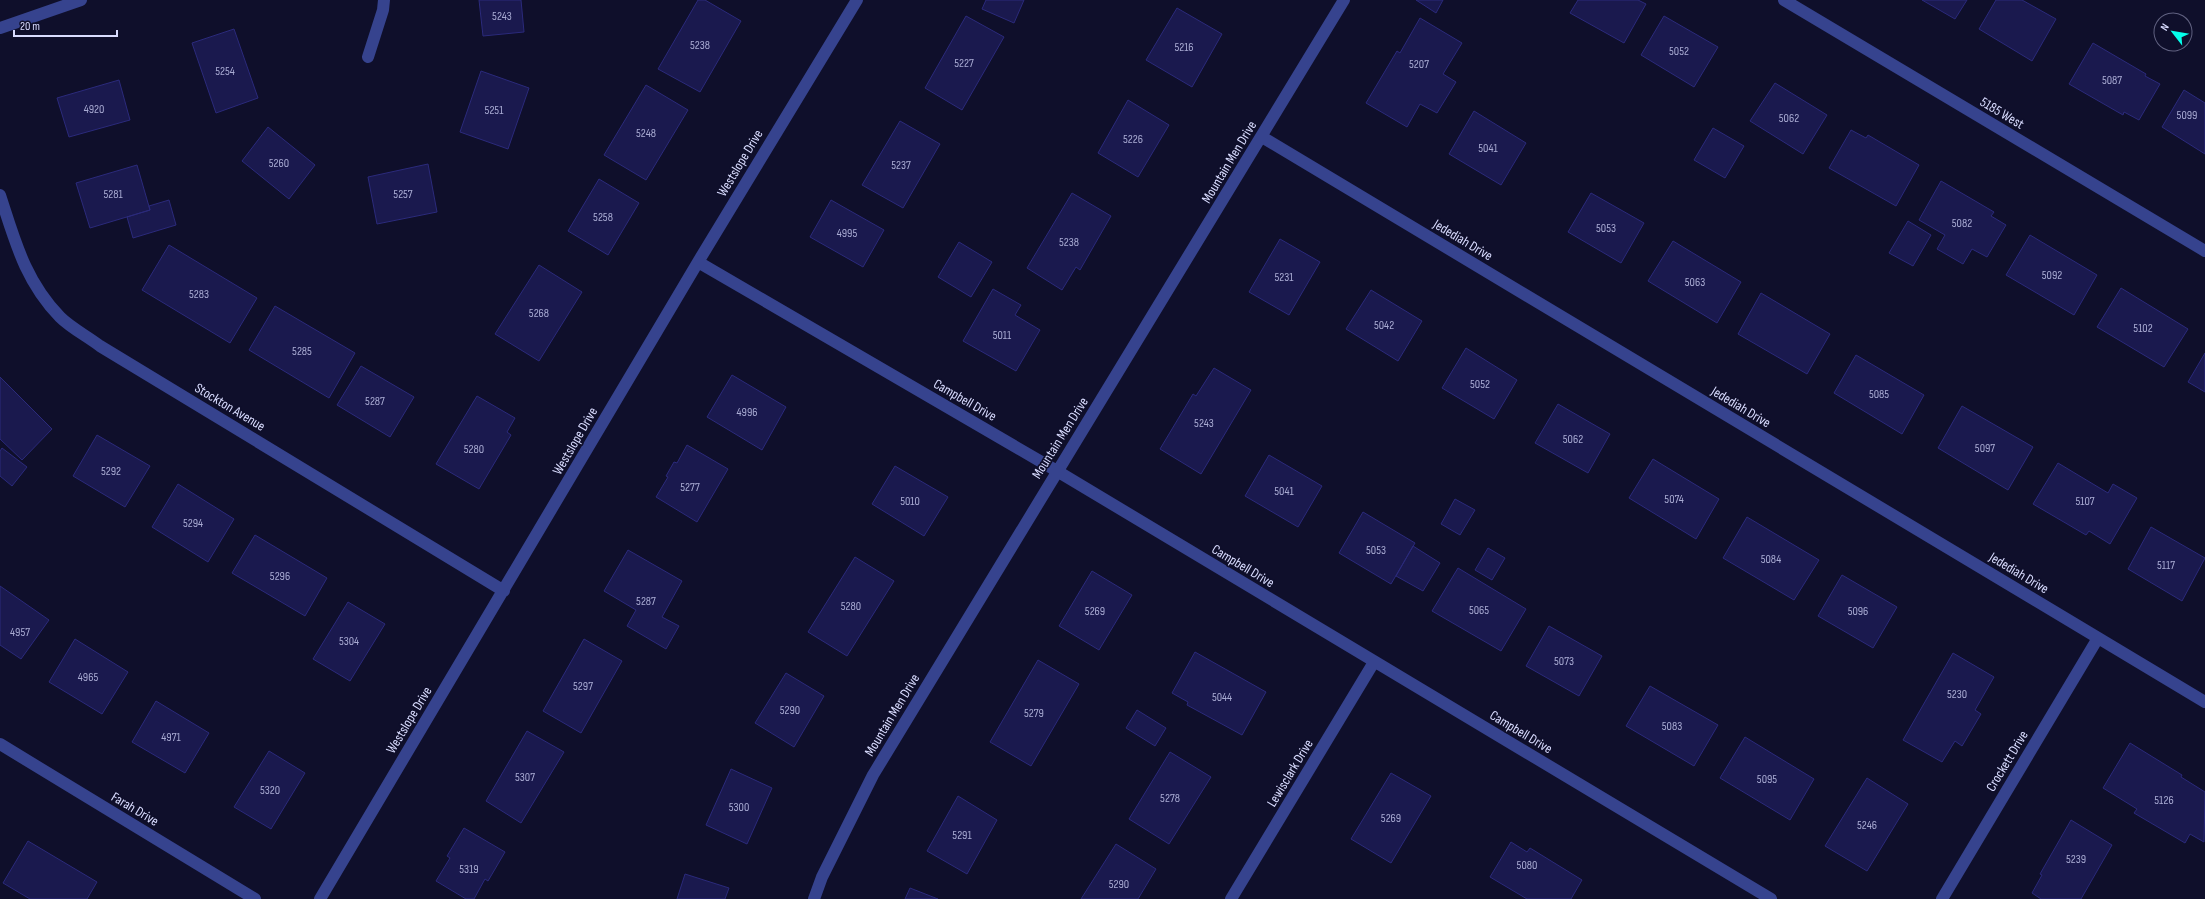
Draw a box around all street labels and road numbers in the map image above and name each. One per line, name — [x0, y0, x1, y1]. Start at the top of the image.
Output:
street label: 5185 West — [1977, 93, 2027, 133]
street label: Mountain Men Drive — [1198, 118, 1260, 206]
street label: Westslope Drive — [713, 126, 767, 200]
street label: Jedediah Drive — [1429, 215, 1496, 264]
street label: Campbell Drive — [930, 375, 1000, 425]
street label: Stockton Avenue — [192, 379, 268, 435]
street label: Jedediah Drive — [1707, 382, 1774, 431]
street label: Mountain Men Drive — [1028, 394, 1092, 482]
street label: Westslope Drive — [549, 404, 601, 478]
street label: Campbell Drive — [1209, 541, 1277, 591]
street label: Jedediah Drive — [1985, 548, 2052, 597]
street label: Mountain Men Drive — [861, 671, 923, 759]
street label: Westslope Drive — [382, 683, 436, 757]
street label: Campbell Drive — [1487, 707, 1555, 757]
street label: Crockett Drive — [1982, 728, 2032, 794]
street label: Lewisclark Drive — [1263, 736, 1317, 810]
street label: Farah Drive — [108, 788, 162, 830]

